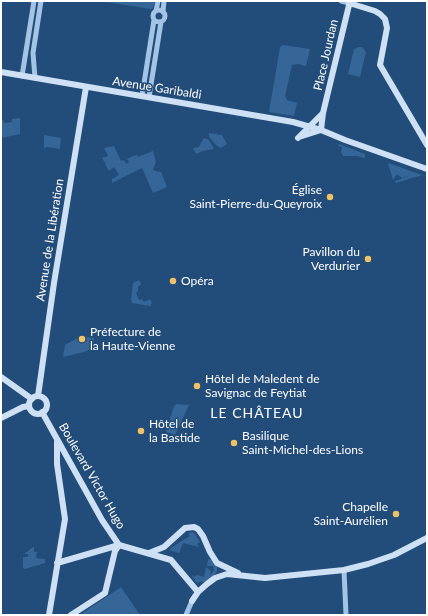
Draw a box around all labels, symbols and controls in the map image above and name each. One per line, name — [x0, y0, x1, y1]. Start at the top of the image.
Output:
street label: Place Jourdan — [311, 18, 341, 92]
street label: Avenue Garibaldi — [111, 74, 203, 102]
street label: Avenue de la Libération — [33, 178, 67, 302]
place label: Église Saint-Pierre-du-Queyroix — [189, 183, 322, 211]
marker: Église Saint-Pierre-du-Queyroix — [325, 192, 335, 202]
place label: Pavillon du Verdurier — [302, 245, 360, 273]
marker: Pavillon du Verdurier — [363, 254, 373, 264]
place label: Opéra — [181, 274, 214, 288]
marker: Opéra — [168, 276, 178, 286]
place label: Préfecture de la Haute-Vienne — [90, 325, 175, 353]
marker: Préfecture de la Haute-Vienne — [77, 334, 87, 344]
place label: Hôtel de Maledent de Savignac de Feytiat — [205, 372, 320, 400]
marker: Hôtel de Maledent de Savignac de Feytiat — [192, 381, 202, 391]
district label: LE CHÂTEAU — [210, 405, 304, 421]
place label: Hôtel de la Bastide — [149, 417, 200, 445]
street label: Boulevard Victor Hugo — [56, 420, 128, 532]
marker: Hôtel de la Bastide — [136, 426, 146, 436]
place label: Basilique Saint-Michel-des-Lions — [242, 429, 363, 457]
marker: Basilique Saint-Michel-des-Lions — [229, 438, 239, 448]
place label: Chapelle Saint-Aurélien — [313, 500, 388, 528]
marker: Chapelle Saint-Aurélien — [391, 509, 401, 519]

